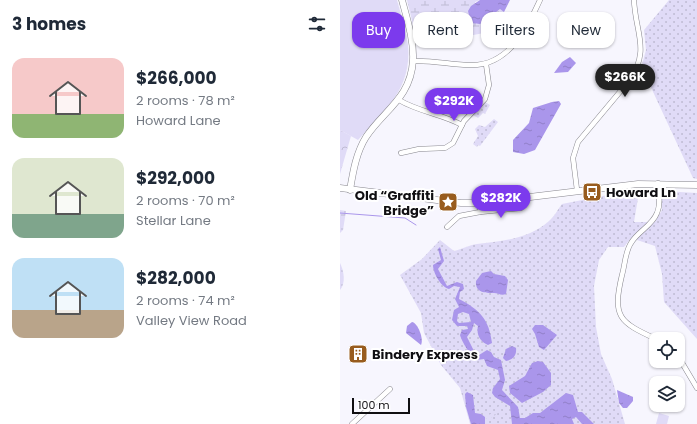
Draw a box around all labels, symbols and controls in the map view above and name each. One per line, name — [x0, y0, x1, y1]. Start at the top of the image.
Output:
text: 3 homes — [12, 12, 86, 36]
chip: Buy — [352, 12, 405, 48]
chip: Rent — [413, 12, 473, 48]
chip: Filters — [481, 12, 549, 48]
chip: New — [557, 12, 615, 48]
icon: filters — [306, 13, 328, 35]
pin: $266K — [597, 64, 653, 98]
text: $266,000 — [136, 66, 217, 90]
text: $266K — [604, 67, 646, 86]
icon: home — [44, 74, 92, 122]
pin: $292K — [426, 88, 482, 122]
text: 2 rooms · 78 m² — [136, 91, 235, 110]
text: $292K — [434, 91, 474, 110]
text: Howard Lane — [136, 111, 221, 130]
text: $292,000 — [136, 166, 215, 190]
icon: home — [44, 174, 92, 222]
bus stop icon: Howard Ln — [581, 181, 603, 203]
place label: Howard Ln — [606, 183, 676, 202]
pin: $282K — [473, 185, 529, 219]
place label: Old “Graffiti Bridge” — [355, 186, 434, 220]
text: $282K — [481, 188, 521, 207]
text: 2 rooms · 70 m² — [136, 191, 235, 210]
place icon: Old “Graffiti Bridge” — [437, 191, 459, 213]
text: Stellar Lane — [136, 211, 211, 230]
text: $282,000 — [136, 266, 216, 290]
icon: home — [44, 274, 92, 322]
text: 2 rooms · 74 m² — [136, 291, 235, 310]
text: Valley View Road — [136, 311, 247, 330]
map controls — [649, 332, 685, 412]
button: locate — [649, 332, 685, 368]
building icon: Bindery Express — [347, 343, 369, 365]
place label: Bindery Express — [372, 345, 478, 364]
button: layers — [649, 376, 685, 412]
scale bar — [352, 396, 410, 415]
text: 100 m — [358, 397, 390, 413]

